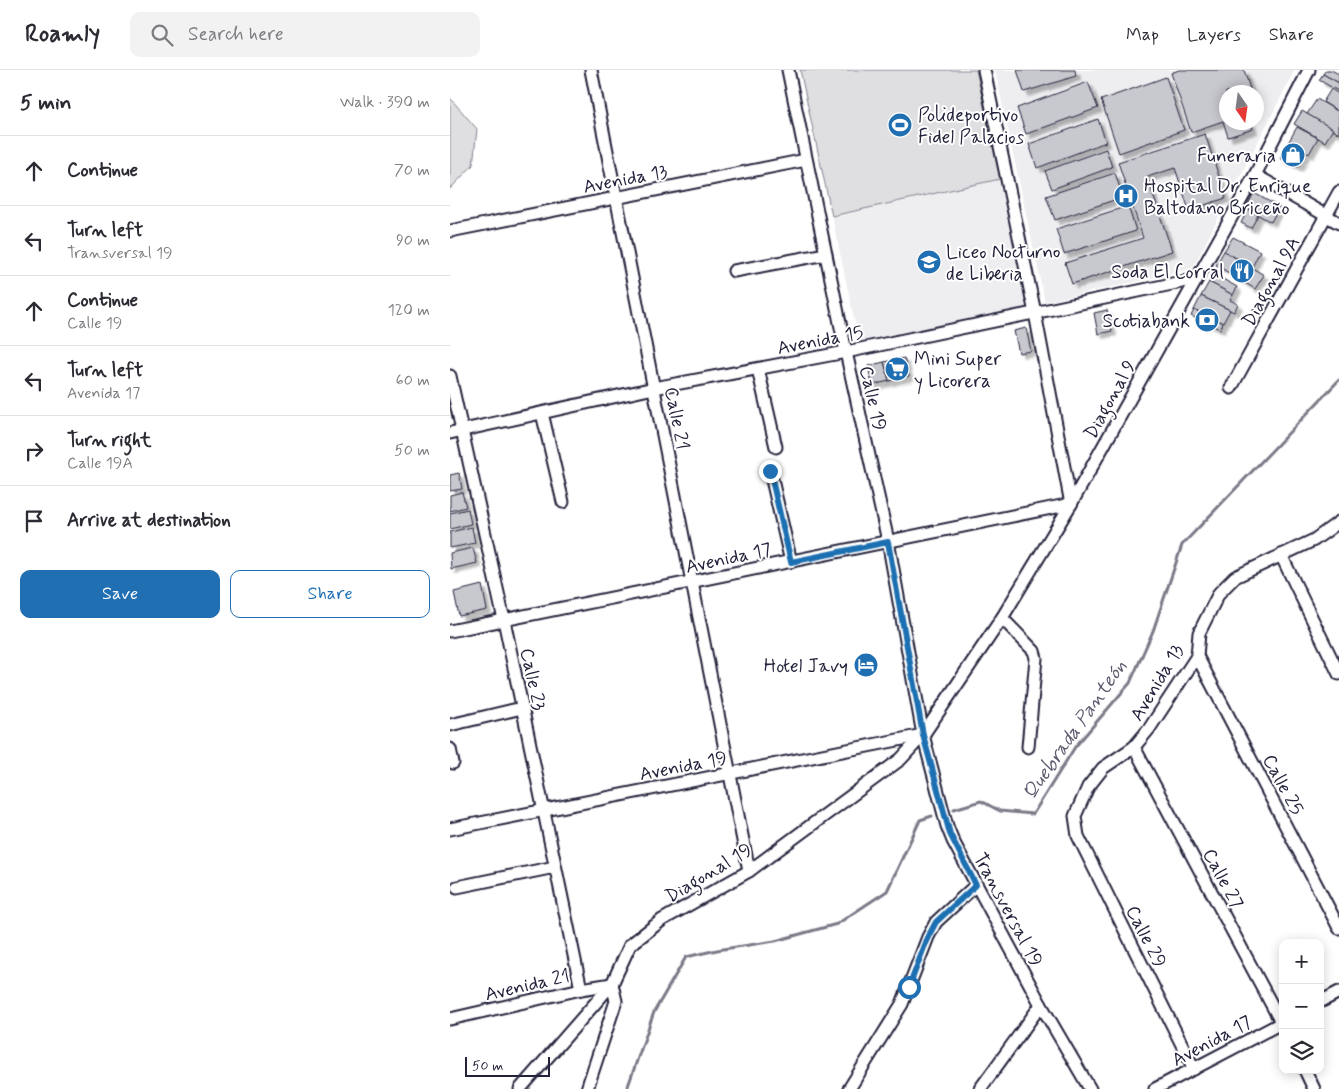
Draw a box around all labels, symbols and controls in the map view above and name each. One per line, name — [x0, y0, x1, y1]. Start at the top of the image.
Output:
search box — [130, 12, 480, 57]
text: Roamly — [25, 19, 100, 50]
icon: search — [148, 21, 176, 49]
text: Search here — [188, 22, 284, 47]
text: Map — [1126, 23, 1159, 47]
text: Layers — [1187, 23, 1241, 47]
text: Share — [1269, 23, 1314, 47]
north arrow — [1219, 85, 1264, 130]
text: 5 min — [20, 89, 72, 117]
text: Walk · 390 m — [340, 92, 430, 113]
place label: Polideportivo Fidel Palacios — [918, 103, 1025, 150]
sports icon: Polideportivo Fidel Palacios — [887, 112, 913, 138]
shop icon: Funeraria — [1280, 142, 1306, 168]
place label: Funeraria — [1197, 144, 1276, 169]
icon: ahead — [20, 157, 48, 185]
text: Continue — [67, 158, 138, 183]
street label: Avenida 13 — [581, 159, 670, 200]
text: 70 m — [394, 160, 430, 181]
place label: Hospital Dr. Enrique Baltodano Briceño — [1144, 174, 1311, 221]
hospital icon: Hospital Dr. Enrique Baltodano Briceño — [1113, 183, 1139, 209]
text: Turn left — [67, 218, 143, 243]
icon: left — [20, 227, 48, 255]
text: 90 m — [396, 230, 430, 251]
street label: Diagonal 9A — [1236, 232, 1309, 333]
place label: Liceo Nocturno de Liberia — [946, 240, 1060, 287]
text: Transversal 19 — [67, 243, 173, 264]
school or university icon: Liceo Nocturno de Liberia — [916, 249, 942, 275]
restaurant icon: Soda El Corral — [1229, 258, 1255, 284]
place label: Soda El Corral — [1111, 260, 1224, 285]
text: Continue — [67, 288, 138, 313]
icon: ahead — [20, 297, 48, 325]
text: 120 m — [388, 300, 430, 321]
bank icon: Scotiabank — [1194, 307, 1220, 333]
place label: Scotiabank — [1103, 309, 1190, 334]
text: Calle 19 — [67, 313, 122, 334]
street label: Avenida 15 — [775, 320, 866, 361]
place label: Mini Super y Licorera — [914, 347, 1001, 395]
supermarket icon: Mini Super y Licorera — [884, 356, 910, 382]
street label: Diagonal 9 — [1078, 356, 1145, 445]
text: Turn left — [67, 358, 143, 383]
street label: Calle 19 — [853, 363, 892, 433]
icon: left — [20, 367, 48, 395]
text: 60 m — [396, 370, 430, 391]
text: Avenida 17 — [67, 383, 140, 404]
street label: Calle 21 — [658, 385, 695, 452]
text: Turn right — [67, 428, 151, 453]
icon: right — [20, 437, 48, 465]
text: 50 m — [394, 440, 430, 461]
text: Calle 19A — [67, 453, 133, 474]
route end — [759, 460, 782, 483]
icon: arrive — [20, 507, 48, 535]
text: Arrive at destination — [67, 508, 231, 533]
street label: Avenida 17 — [683, 537, 773, 580]
button: Save — [20, 570, 220, 618]
button: Share — [230, 570, 430, 618]
street label: Avenida 13 — [1125, 640, 1190, 726]
street label: Calle 23 — [514, 646, 551, 713]
hotel icon: Hotel Javy — [853, 652, 879, 678]
place label: Hotel Javy — [764, 654, 848, 679]
water label: Quebrada Panteón — [1017, 654, 1134, 805]
street label: Avenida 19 — [637, 746, 729, 787]
street label: Calle 25 — [1256, 750, 1309, 819]
street label: Diagonal 19 — [661, 838, 758, 912]
street label: Calle 27 — [1196, 844, 1249, 913]
street label: Transversal 19 — [967, 848, 1048, 971]
street label: Calle 29 — [1119, 901, 1172, 972]
map controls — [1279, 939, 1324, 1074]
button: + — [1279, 939, 1324, 984]
street label: Avenida 21 — [482, 964, 572, 1007]
route start — [898, 976, 921, 999]
button: − — [1279, 984, 1324, 1029]
street label: Avenida 17 — [1167, 1010, 1256, 1073]
button: layers — [1279, 1029, 1324, 1074]
scale bar — [465, 1054, 550, 1077]
text: 50 m — [472, 1057, 503, 1075]

